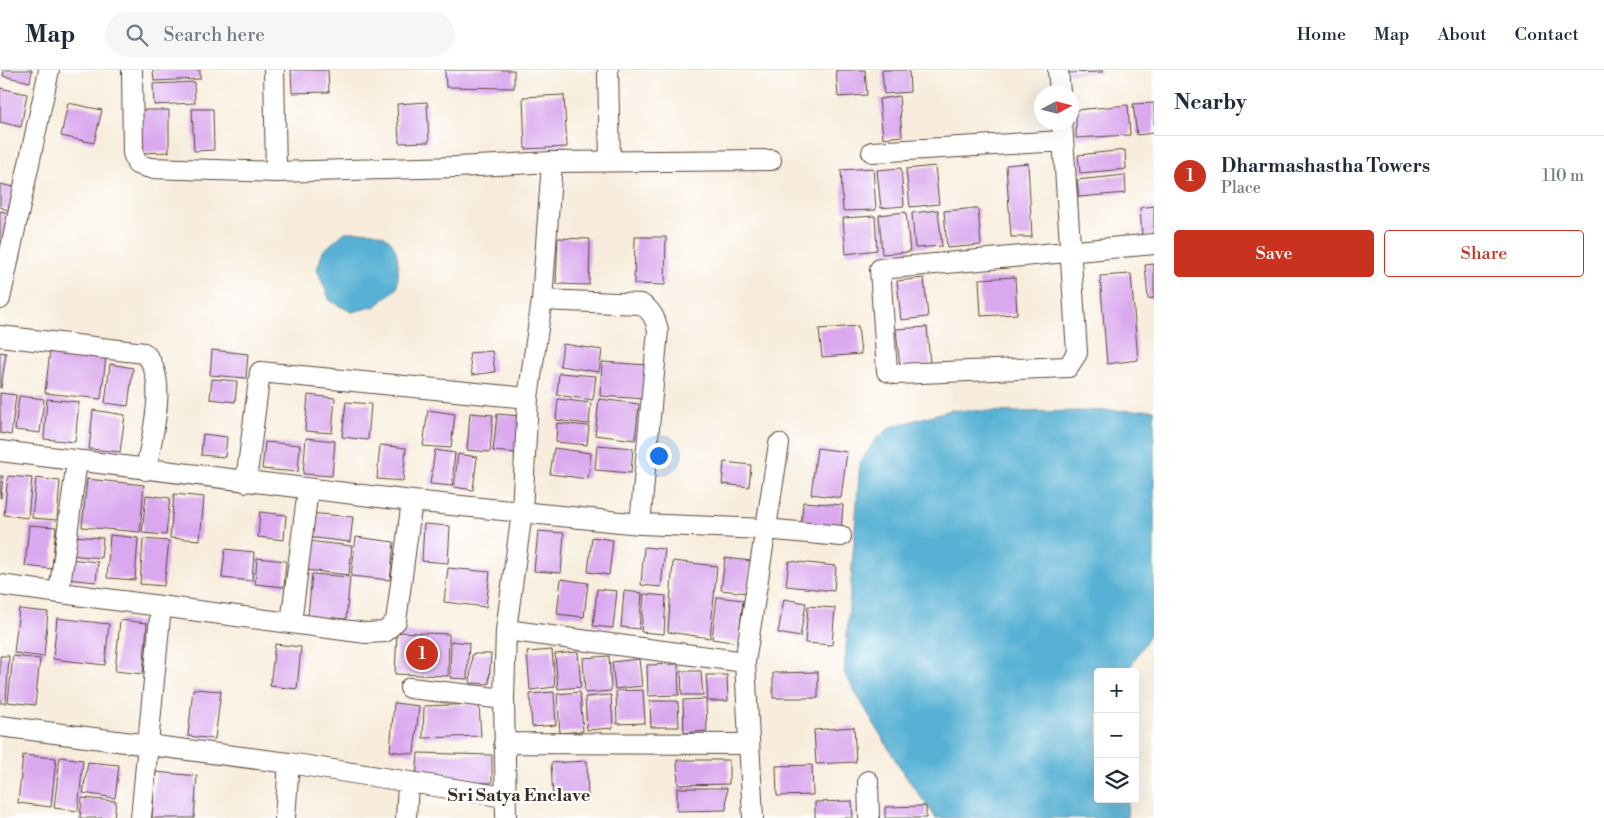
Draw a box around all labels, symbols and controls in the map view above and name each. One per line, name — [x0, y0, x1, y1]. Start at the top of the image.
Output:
search box — [105, 12, 455, 57]
text: Map — [25, 20, 75, 50]
icon: search — [123, 21, 151, 49]
text: Search here — [163, 23, 265, 47]
text: Home — [1297, 23, 1346, 46]
text: Map — [1374, 23, 1410, 46]
text: About — [1438, 23, 1487, 46]
text: Contact — [1515, 23, 1579, 46]
north arrow — [1034, 85, 1079, 130]
text: Nearby — [1174, 90, 1247, 116]
text: Dharmashastha Towers — [1221, 154, 1430, 178]
text: 1 — [1186, 166, 1194, 186]
text: 110 m — [1542, 166, 1584, 186]
text: Place — [1221, 178, 1261, 198]
button: Save — [1174, 230, 1374, 277]
button: Share — [1384, 230, 1584, 277]
your location — [646, 443, 672, 469]
pin: 1 — [406, 635, 438, 673]
map controls — [1094, 668, 1139, 803]
button: + — [1094, 668, 1139, 713]
button: − — [1094, 713, 1139, 758]
button: layers — [1094, 758, 1139, 803]
district label: Sri Satya Enclave — [448, 784, 591, 807]

